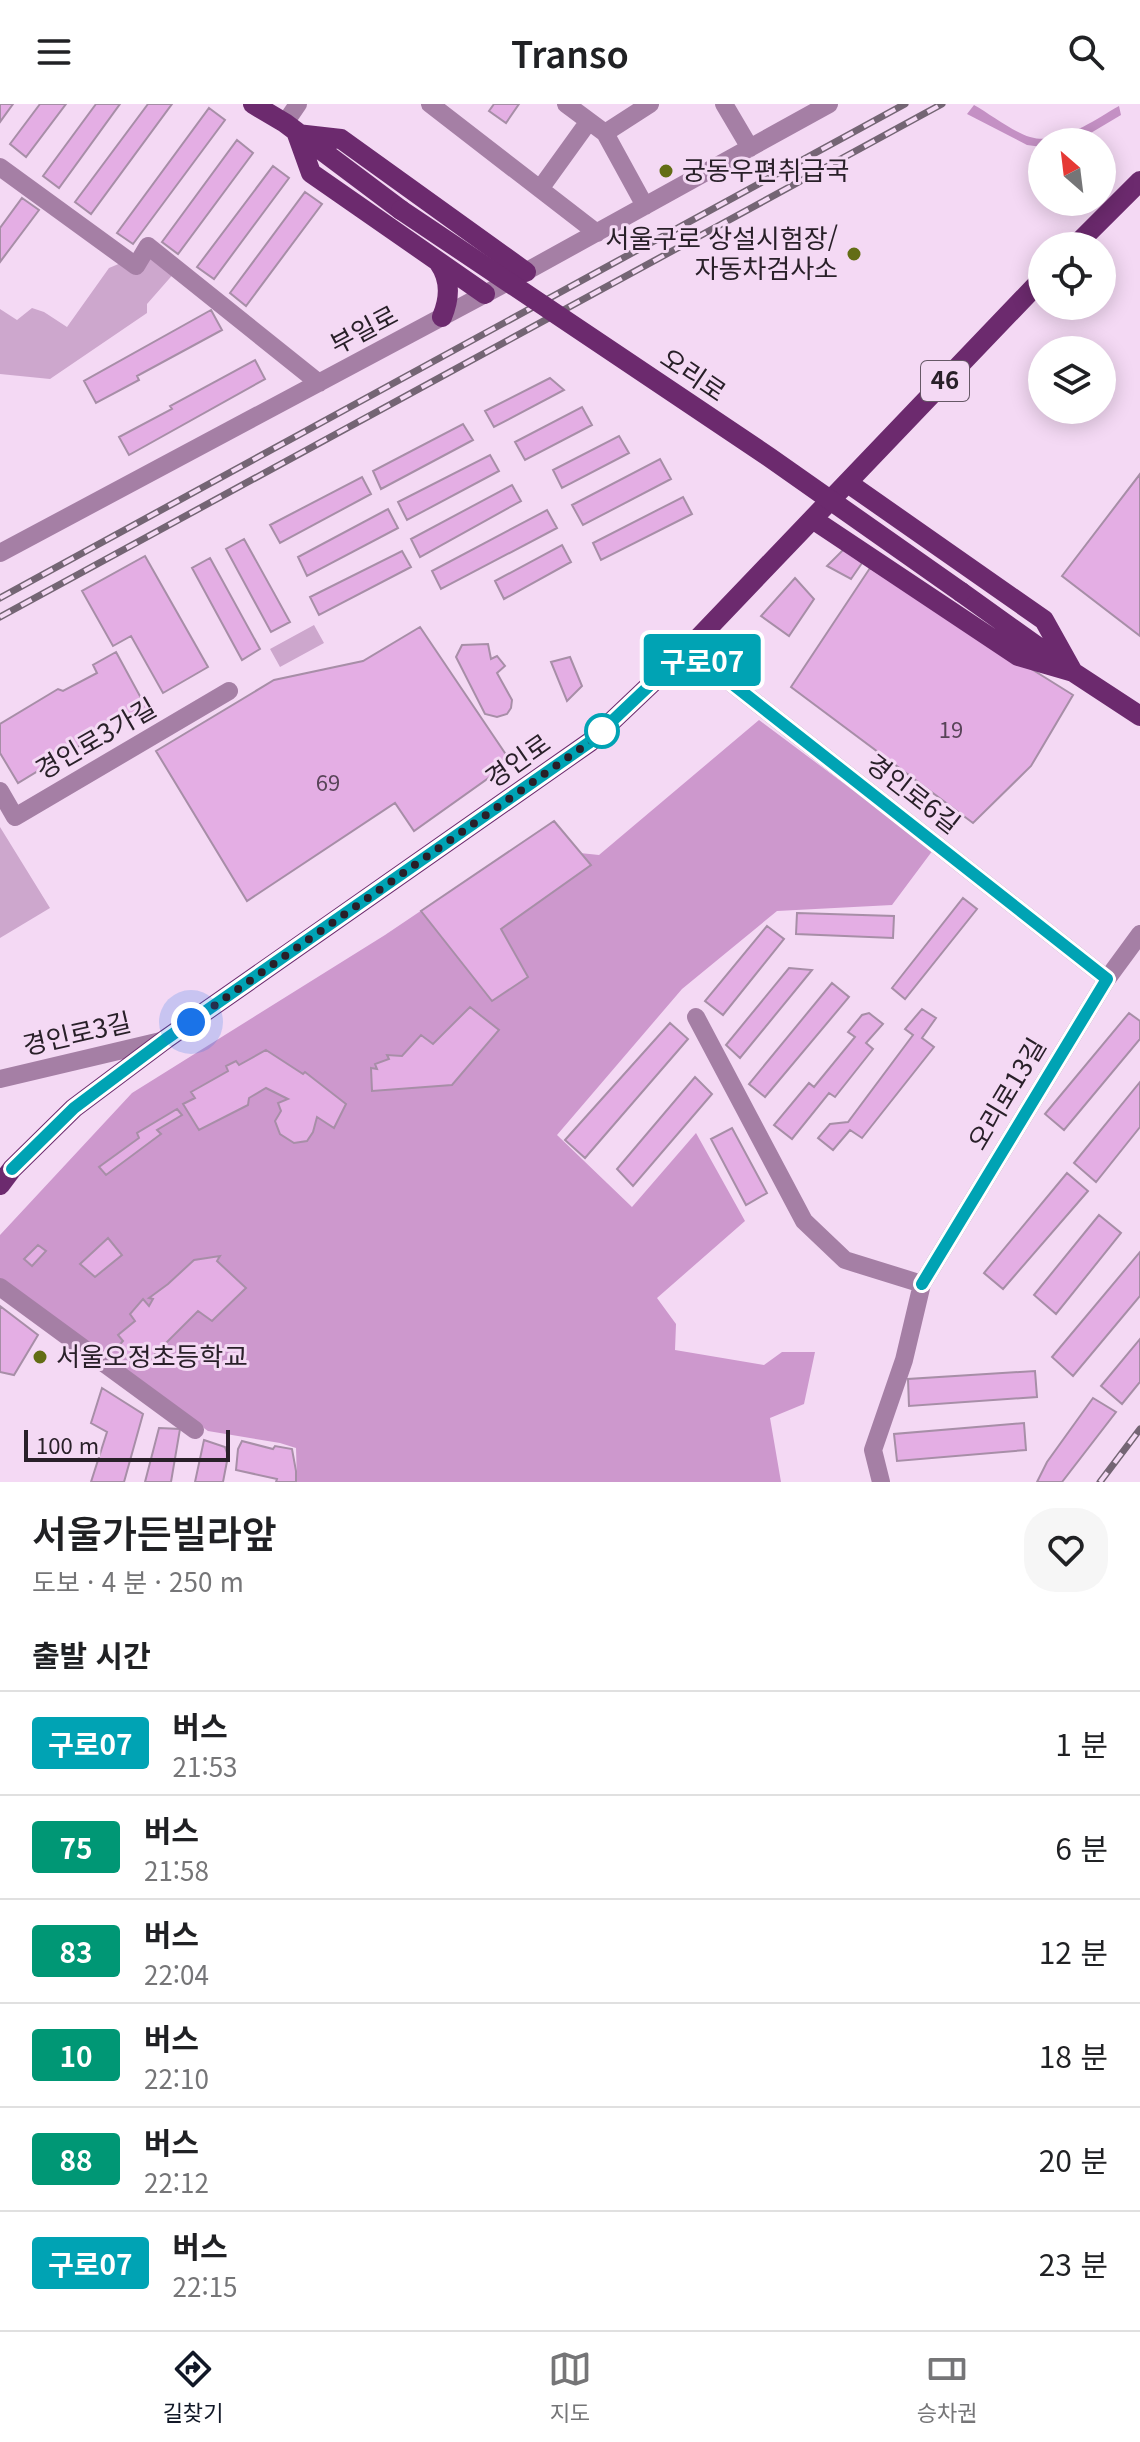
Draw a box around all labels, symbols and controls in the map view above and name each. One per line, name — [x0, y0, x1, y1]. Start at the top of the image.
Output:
text: Transo — [511, 26, 629, 78]
icon: menu — [32, 30, 76, 74]
icon: search — [1064, 30, 1108, 74]
north arrow — [1028, 128, 1116, 216]
map controls — [1028, 128, 1116, 424]
place label: 궁동우편취급국 — [682, 150, 849, 187]
marker: 궁동우편취급국 — [657, 162, 675, 180]
place label: 서울구로 상설시험장/ 자동차검사소 — [605, 218, 838, 285]
button: locate — [1028, 232, 1116, 320]
marker: 서울구로 상설시험장/ 자동차검사소 — [845, 245, 863, 263]
street label: 부일로 — [322, 295, 403, 361]
button: layers — [1028, 336, 1116, 424]
street label: 오리로 — [654, 338, 734, 408]
road number: 46 — [921, 361, 969, 401]
line badge: 구로07 — [646, 634, 758, 686]
text: 구로07 — [660, 640, 744, 680]
street label: 경인로3가길 — [27, 687, 162, 786]
house number: 19 — [939, 712, 963, 744]
unlabelled marker — [585, 714, 619, 748]
street label: 경인로 — [477, 723, 557, 795]
street label: 경인로6길 — [860, 744, 969, 841]
house number: 69 — [316, 765, 340, 797]
street label: 경인로3길 — [19, 1001, 134, 1062]
your location — [171, 1002, 211, 1042]
street label: 오리로13길 — [957, 1030, 1053, 1156]
place label: 서울오정초등학교 — [56, 1336, 247, 1373]
marker: 서울오정초등학교 — [31, 1348, 49, 1366]
scale bar — [24, 1426, 230, 1462]
text: 100 m — [36, 1428, 99, 1460]
text: 서울가든빌라앞 — [32, 1504, 277, 1559]
button: heart — [1024, 1508, 1108, 1592]
text: 도보 · 4 분 · 250 m — [32, 1562, 244, 1599]
text: 출발 시간 — [32, 1632, 151, 1676]
text: 버스 — [173, 1703, 228, 1747]
text: 1 분 — [1055, 1721, 1108, 1765]
text: 구로07 — [48, 1723, 133, 1763]
text: 21:53 — [173, 1747, 238, 1784]
text: 버스 — [144, 1807, 199, 1851]
text: 6 분 — [1055, 1825, 1108, 1869]
text: 75 — [59, 1827, 93, 1867]
text: 21:58 — [144, 1851, 209, 1888]
text: 버스 — [144, 1911, 199, 1955]
text: 12 분 — [1039, 1929, 1108, 1973]
text: 83 — [59, 1931, 93, 1971]
text: 22:04 — [144, 1955, 209, 1992]
text: 버스 — [144, 2015, 199, 2059]
text: 18 분 — [1039, 2033, 1108, 2077]
text: 10 — [59, 2035, 93, 2075]
text: 22:10 — [144, 2059, 209, 2096]
text: 버스 — [144, 2119, 199, 2163]
text: 20 분 — [1039, 2137, 1108, 2181]
text: 88 — [59, 2139, 93, 2179]
text: 22:12 — [144, 2163, 209, 2200]
text: 버스 — [173, 2223, 228, 2267]
text: 23 분 — [1039, 2241, 1108, 2285]
text: 구로07 — [48, 2243, 133, 2283]
text: 22:15 — [173, 2267, 238, 2304]
tab: 길찾기 — [162, 2347, 223, 2427]
tab: 지도 — [548, 2347, 592, 2427]
tab: 승차권 — [917, 2347, 978, 2427]

